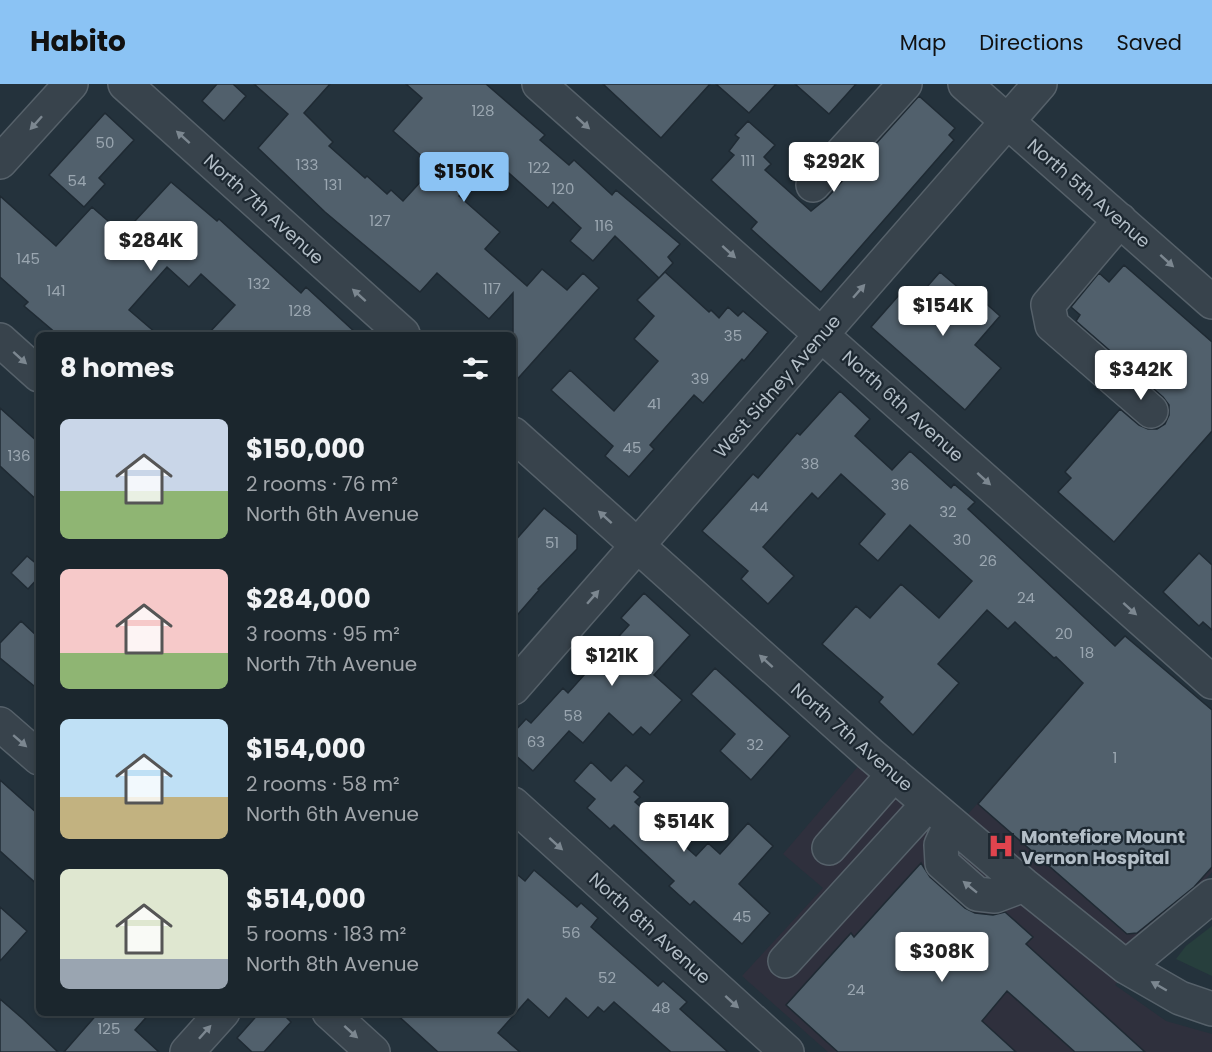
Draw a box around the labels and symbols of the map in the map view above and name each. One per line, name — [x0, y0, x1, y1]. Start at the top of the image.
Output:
house number: 128 — [472, 100, 494, 121]
one-way arrow — [29, 116, 43, 130]
one-way arrow — [575, 116, 590, 130]
one-way arrow — [176, 131, 191, 144]
house number: 50 — [96, 132, 114, 153]
street label: North 5th Avenue — [1022, 133, 1156, 253]
pin: $292K — [792, 142, 876, 193]
street label: North 7th Avenue — [198, 148, 330, 270]
house number: 111 — [741, 150, 755, 171]
pin: $150K — [422, 152, 506, 203]
house number: 133 — [296, 154, 318, 175]
house number: 122 — [528, 157, 550, 178]
house number: 54 — [68, 170, 86, 191]
house number: 131 — [324, 174, 342, 195]
house number: 120 — [552, 178, 574, 199]
house number: 127 — [369, 210, 391, 231]
house number: 116 — [594, 215, 614, 236]
pin: $284K — [109, 221, 193, 272]
one-way arrow — [721, 245, 736, 259]
house number: 145 — [16, 248, 40, 269]
one-way arrow — [1159, 254, 1174, 267]
house number: 132 — [248, 273, 270, 294]
house number: 117 — [483, 278, 501, 299]
house number: 141 — [46, 280, 66, 301]
one-way arrow — [852, 284, 865, 299]
pin: $154K — [901, 286, 985, 337]
one-way arrow — [352, 289, 367, 302]
house number: 128 — [289, 300, 311, 321]
street label: West Sidney Avenue — [708, 309, 846, 463]
house number: 35 — [724, 325, 742, 346]
street label: North 6th Avenue — [837, 345, 969, 467]
pin: $342K — [1099, 350, 1183, 401]
one-way arrow — [12, 351, 27, 365]
house number: 39 — [691, 368, 709, 389]
house number: 41 — [647, 393, 661, 414]
house number: 45 — [623, 437, 641, 458]
house number: 136 — [7, 445, 31, 466]
house number: 38 — [801, 453, 819, 474]
one-way arrow — [976, 472, 991, 485]
house number: 36 — [891, 474, 909, 495]
house number: 44 — [750, 496, 768, 517]
house number: 32 — [939, 501, 957, 522]
one-way arrow — [598, 511, 613, 524]
house number: 30 — [953, 529, 971, 550]
house number: 51 — [545, 532, 559, 553]
house number: 26 — [979, 550, 997, 571]
house number: 24 — [1017, 587, 1035, 608]
one-way arrow — [586, 590, 599, 605]
one-way arrow — [1122, 602, 1137, 615]
house number: 20 — [1055, 623, 1073, 644]
pin: $121K — [570, 636, 654, 687]
house number: 18 — [1080, 642, 1094, 663]
one-way arrow — [759, 655, 774, 668]
street label: North 7th Avenue — [786, 677, 918, 797]
house number: 58 — [564, 705, 582, 726]
house number: 63 — [527, 731, 545, 752]
one-way arrow — [12, 734, 27, 748]
house number: 32 — [746, 734, 764, 755]
house number: 1 — [1113, 747, 1117, 768]
pin: $514K — [642, 802, 726, 853]
place label: Montefiore Mount Vernon Hospital — [1021, 824, 1185, 870]
hospital icon: Montefiore Mount Vernon Hospital — [986, 831, 1016, 861]
one-way arrow — [549, 837, 564, 851]
street label: North 8th Avenue — [584, 867, 716, 989]
one-way arrow — [962, 881, 978, 894]
house number: 45 — [733, 906, 751, 927]
house number: 56 — [562, 922, 580, 943]
pin: $308K — [900, 932, 984, 983]
house number: 52 — [598, 967, 616, 988]
house number: 24 — [847, 979, 865, 1000]
one-way arrow — [1151, 980, 1167, 991]
one-way arrow — [725, 995, 740, 1009]
house number: 48 — [652, 997, 670, 1018]
house number: 125 — [98, 1018, 120, 1039]
one-way arrow — [198, 1025, 211, 1040]
one-way arrow — [343, 1025, 358, 1038]

